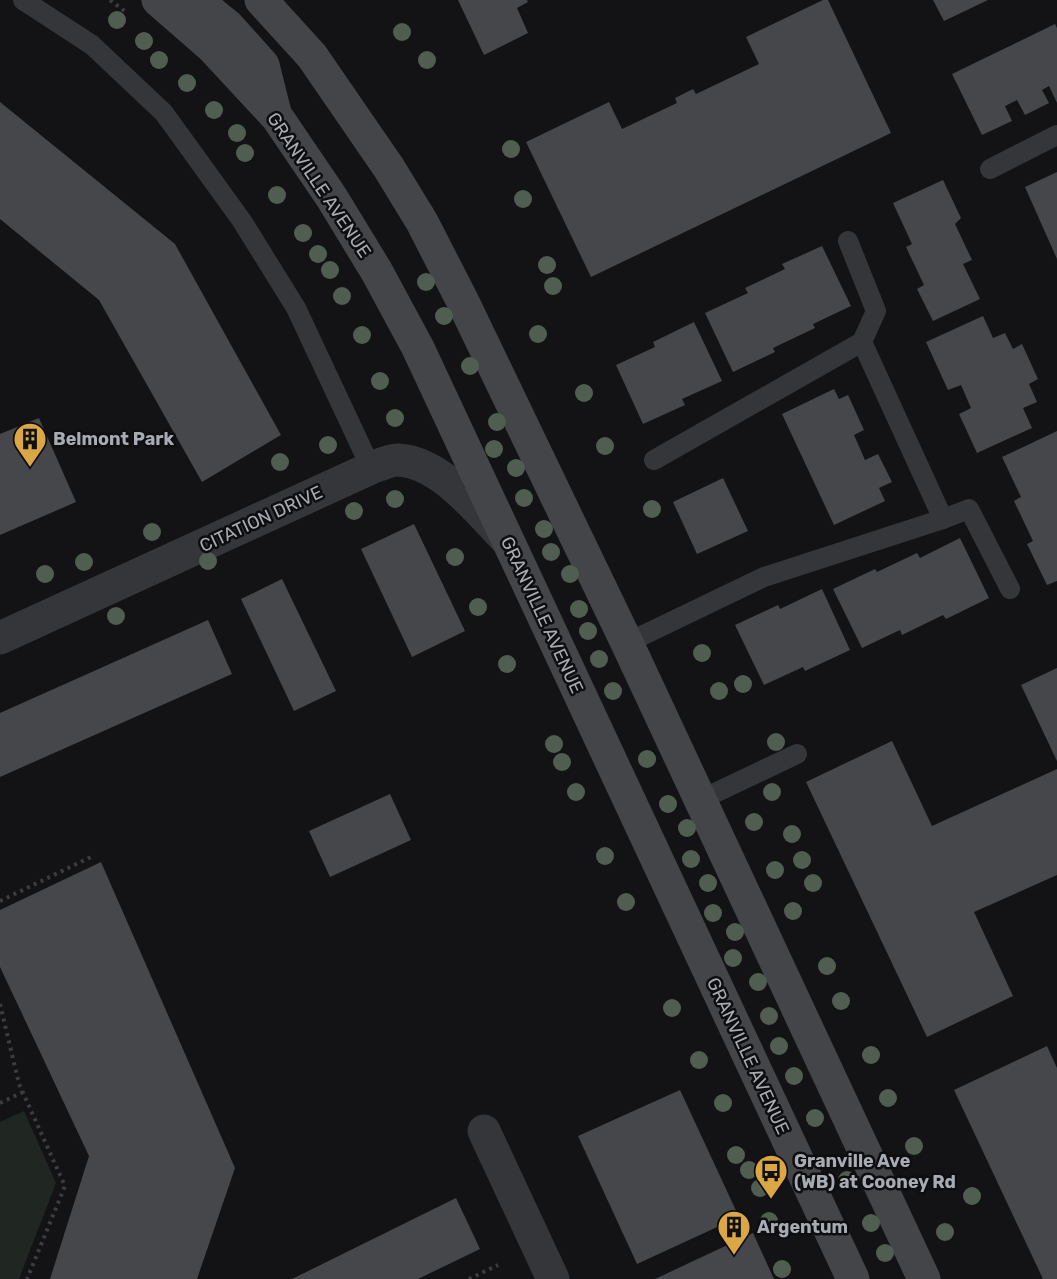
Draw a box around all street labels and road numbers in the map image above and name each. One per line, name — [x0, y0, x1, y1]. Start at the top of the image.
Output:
street label: GRANVILLE AVENUE — [262, 108, 376, 262]
street label: CITATION DRIVE — [196, 481, 326, 557]
street label: GRANVILLE AVENUE — [496, 533, 588, 697]
street label: GRANVILLE AVENUE — [702, 974, 794, 1138]

